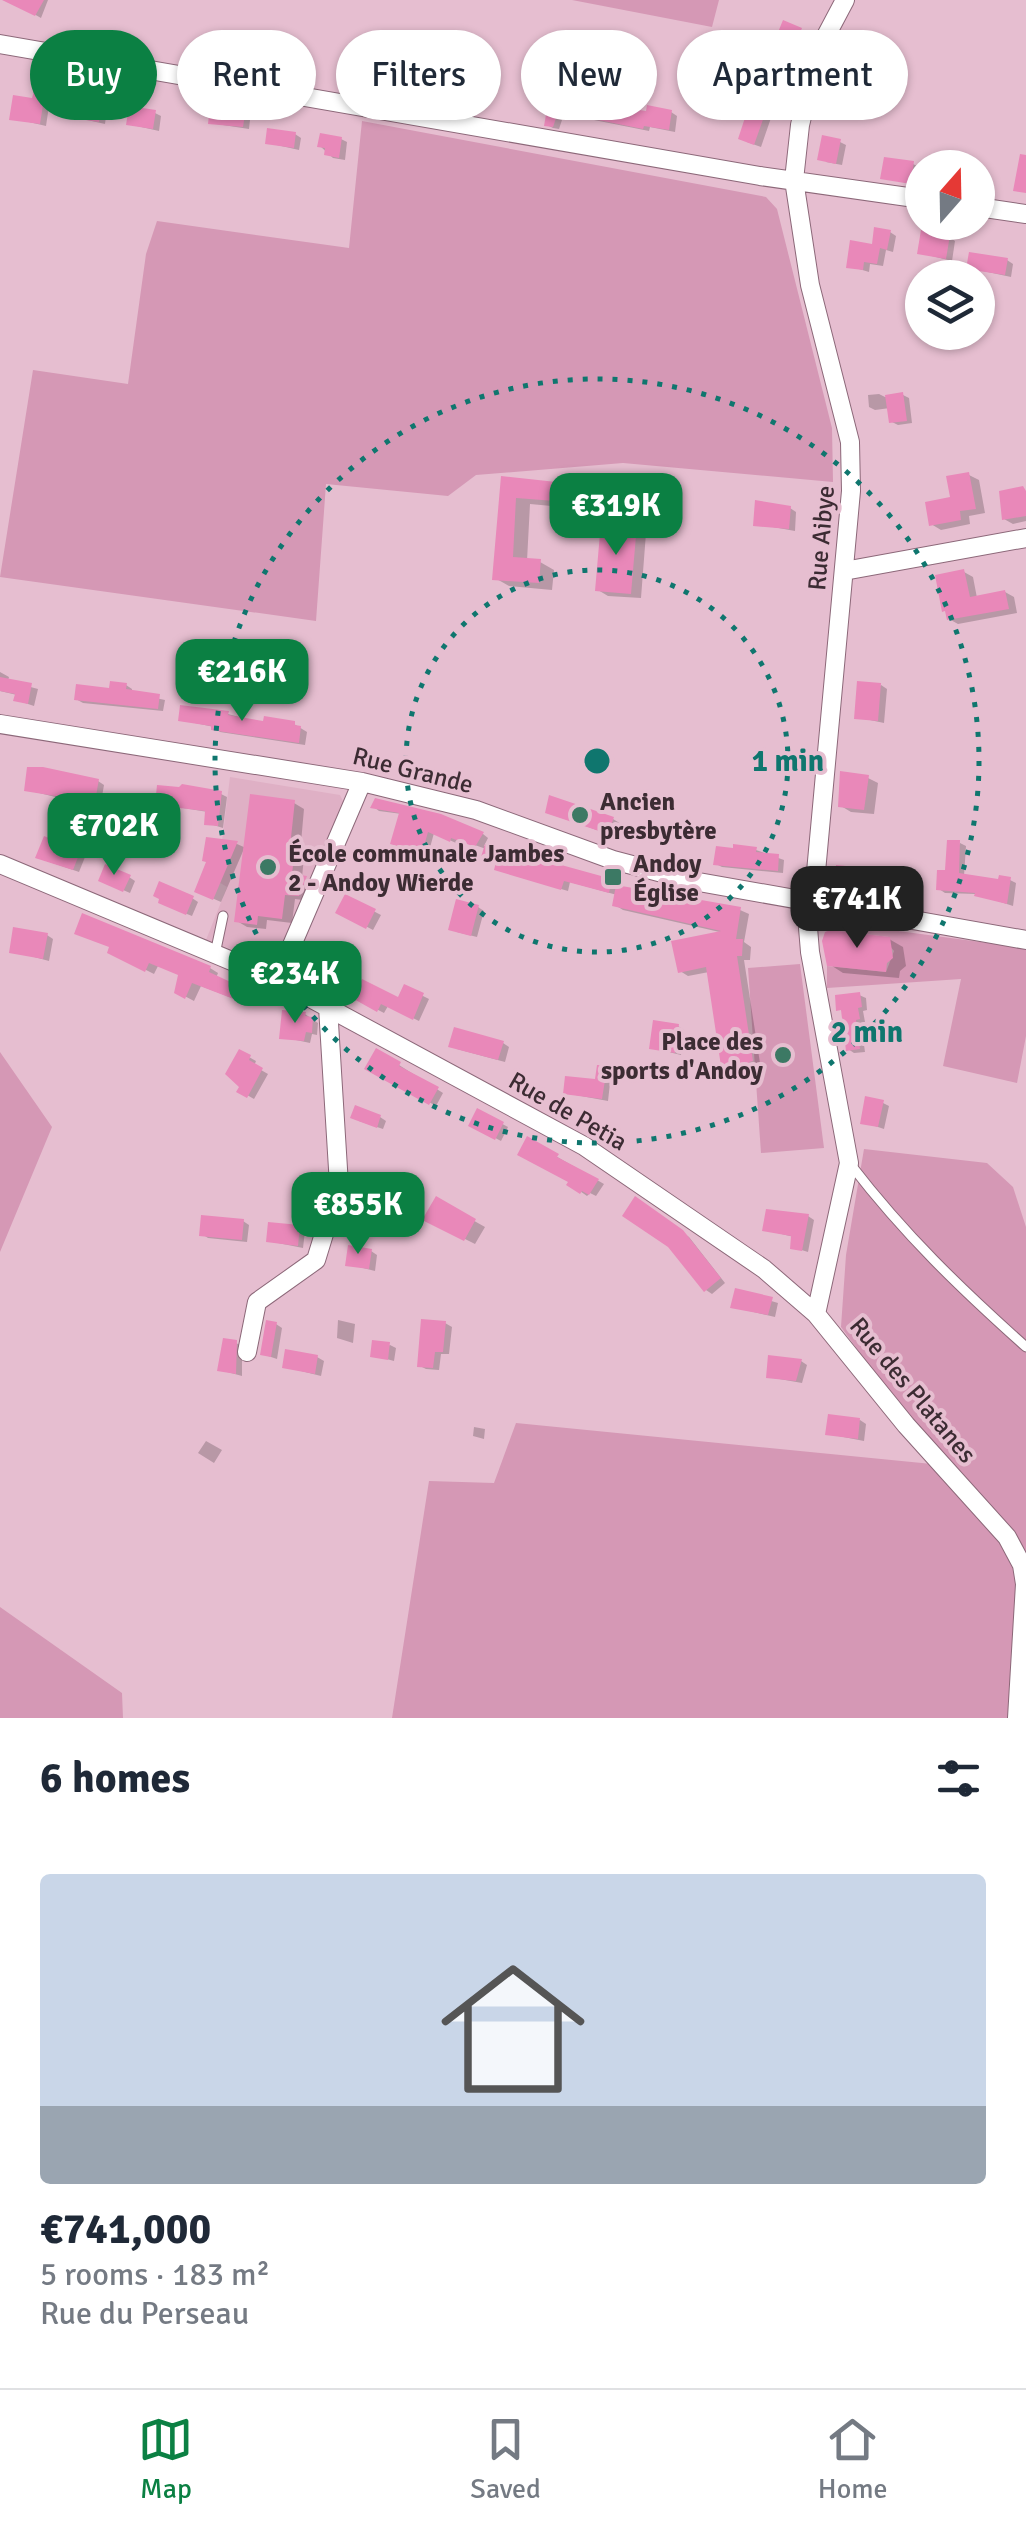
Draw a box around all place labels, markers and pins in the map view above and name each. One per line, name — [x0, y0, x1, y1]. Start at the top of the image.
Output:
pin: €319K — [546, 473, 686, 558]
pin: €216K — [172, 639, 312, 724]
centre of rings — [579, 743, 615, 779]
place label: Ancien presbytère — [600, 786, 717, 846]
pin: €702K — [44, 793, 184, 878]
marker: Ancien presbytère — [569, 804, 591, 826]
place label: École communale Jambes 2 - Andoy Wierde — [288, 838, 564, 898]
place label: Andoy Église — [633, 848, 702, 908]
marker: École communale Jambes 2 - Andoy Wierde — [257, 856, 279, 878]
marker: Andoy Église — [602, 866, 624, 888]
pin: €741K — [787, 866, 927, 951]
pin: €234K — [225, 941, 365, 1026]
place label: Place des sports d'Andoy — [601, 1026, 764, 1086]
marker: Place des sports d'Andoy — [772, 1044, 794, 1066]
pin: €855K — [288, 1172, 428, 1257]

